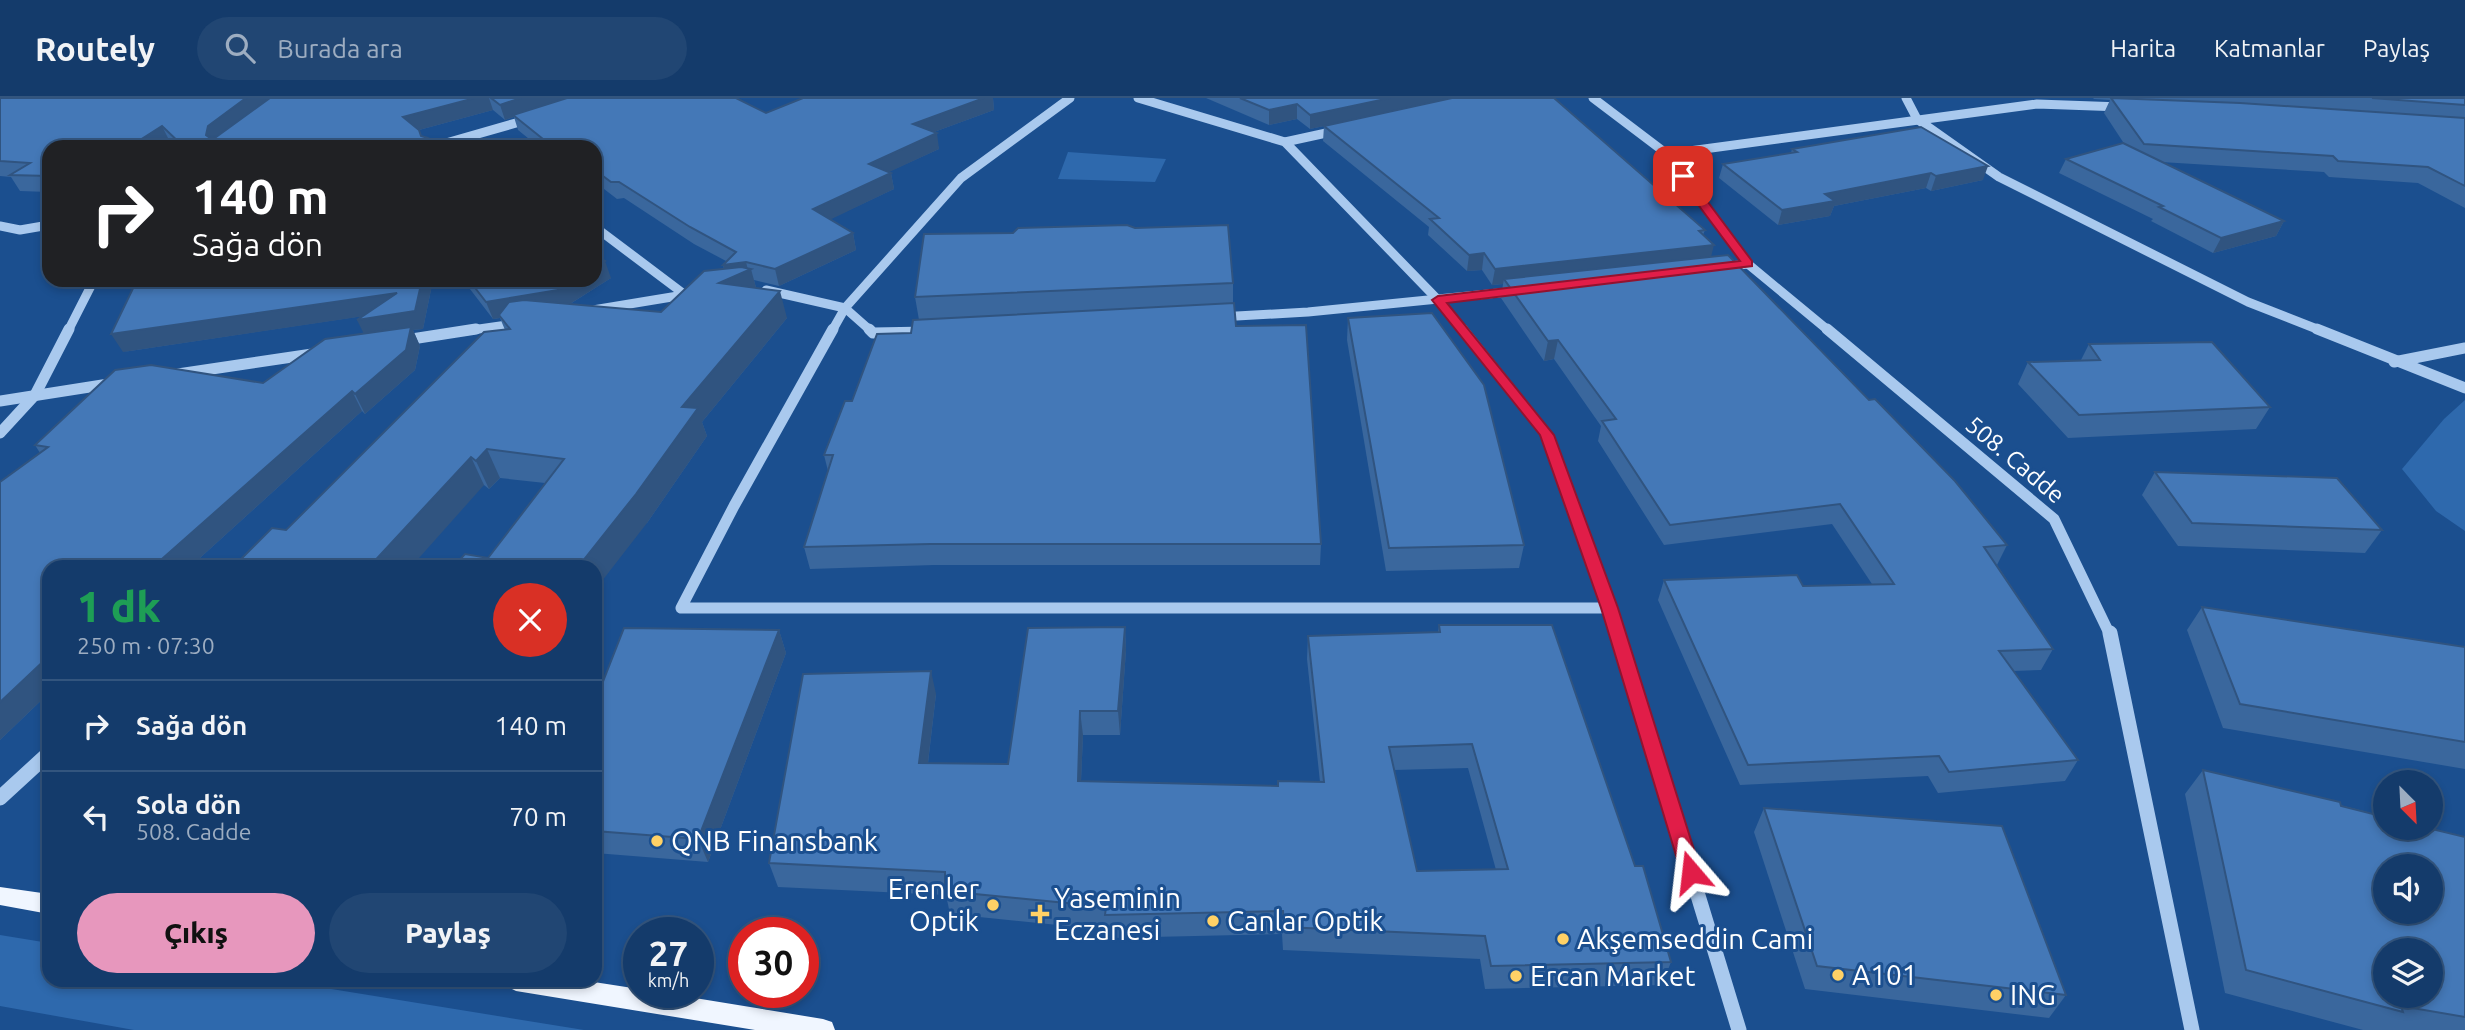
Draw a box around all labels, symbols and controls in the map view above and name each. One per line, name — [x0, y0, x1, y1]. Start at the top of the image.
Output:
search box — [197, 17, 687, 80]
icon: search — [221, 29, 259, 67]
text: Routely — [35, 30, 155, 67]
text: Burada ara — [277, 34, 403, 63]
text: Harita — [2110, 35, 2176, 62]
text: Katmanlar — [2214, 35, 2325, 62]
text: Paylaş — [2363, 35, 2430, 62]
pin — [1653, 146, 1713, 206]
icon: arrive — [1664, 157, 1702, 195]
icon: right — [77, 168, 168, 259]
text: 140 m — [192, 168, 329, 223]
text: Sağa dön — [192, 226, 323, 262]
street label: 508. Cadde — [1961, 411, 2070, 509]
text: 1 dk — [77, 583, 160, 630]
button: close — [493, 583, 567, 657]
text: 250 m · 07:30 — [77, 633, 215, 658]
icon: right — [77, 707, 115, 745]
text: Sağa dön — [136, 711, 247, 740]
text: 140 m — [495, 711, 567, 740]
north arrow — [2373, 770, 2443, 840]
map controls — [2373, 770, 2443, 1008]
text: Sola dön — [136, 790, 241, 819]
icon: left — [77, 798, 115, 836]
text: 70 m — [509, 802, 567, 831]
text: 508. Cadde — [136, 819, 251, 844]
place label: QNB Finansbank — [671, 825, 878, 856]
marker: QNB Finansbank — [649, 833, 665, 849]
position arrow — [1654, 835, 1728, 909]
button: sound — [2373, 854, 2443, 924]
place label: Erenler Optik — [888, 873, 979, 936]
place label: Yaseminin Eczanesi — [1054, 882, 1181, 945]
button: Çıkış — [77, 893, 315, 973]
button: Paylaş — [329, 893, 567, 973]
marker: Erenler Optik — [985, 897, 1001, 913]
place label: Canlar Optik — [1227, 905, 1383, 936]
marker: Yaseminin Eczanesi — [1032, 906, 1048, 922]
marker: Canlar Optik — [1205, 913, 1221, 929]
speed limit sign: 30 — [728, 917, 819, 1008]
place label: Akşemseddin Cami — [1577, 923, 1813, 954]
marker: Akşemseddin Cami — [1555, 931, 1571, 947]
text: 27 — [649, 933, 688, 973]
button: layers — [2373, 938, 2443, 1008]
place label: A101 — [1852, 959, 1918, 990]
place label: Ercan Market — [1530, 960, 1695, 991]
marker: A101 — [1830, 967, 1846, 983]
marker: Ercan Market — [1508, 968, 1524, 984]
text: km/h — [648, 970, 689, 990]
place label: ING — [2010, 979, 2056, 1010]
marker: ING — [1988, 987, 2004, 1003]

